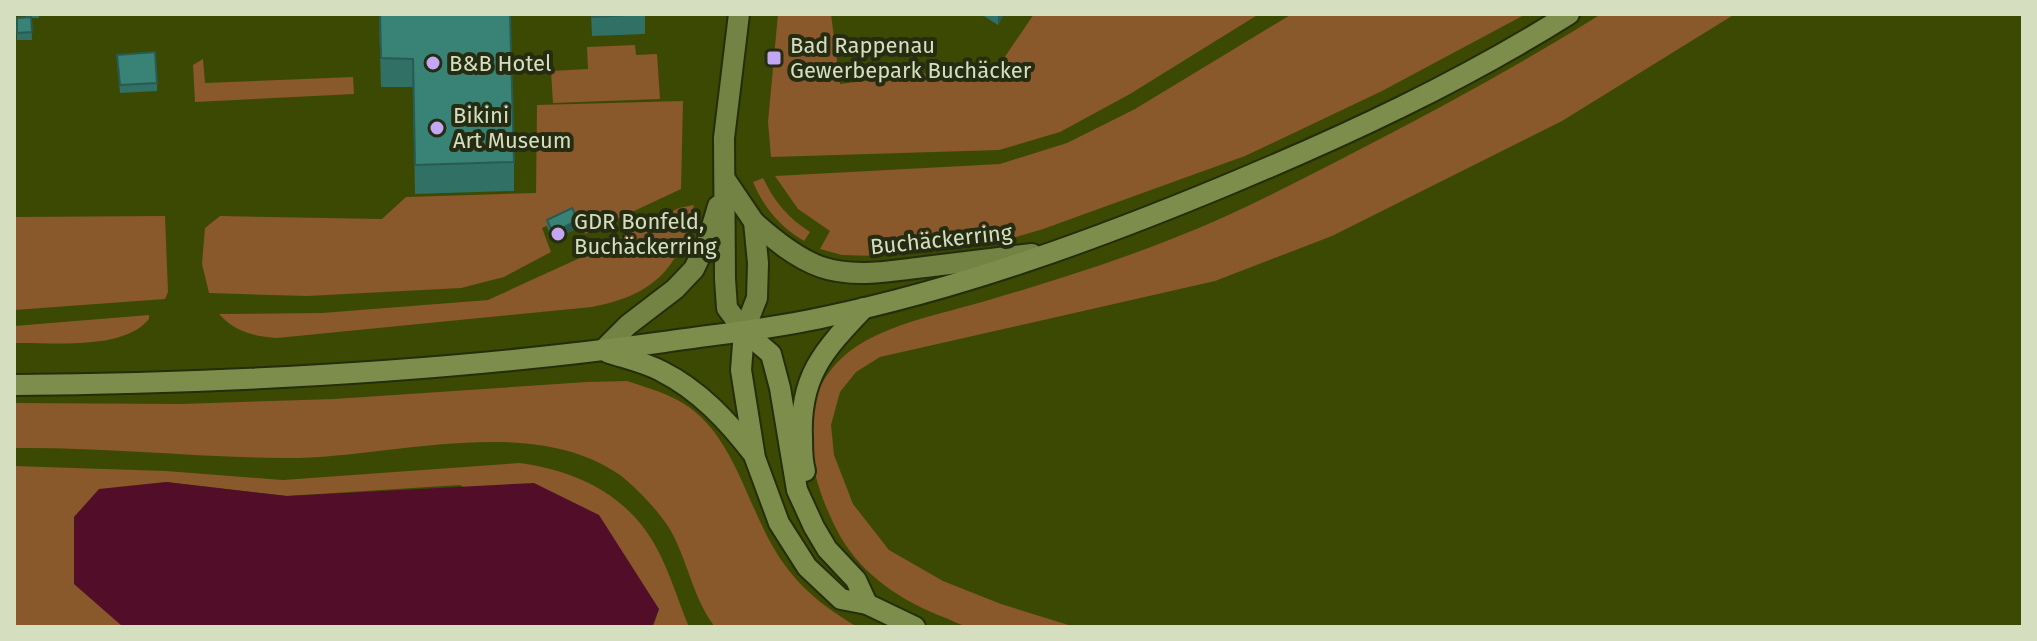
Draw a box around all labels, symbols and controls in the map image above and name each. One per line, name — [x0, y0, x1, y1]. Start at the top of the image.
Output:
place label: Bad Rappenau Gewerbepark Buchäcker — [790, 32, 1032, 84]
marker: Bad Rappenau Gewerbepark Buchäcker — [765, 49, 783, 67]
place label: B&B Hotel — [449, 50, 551, 77]
marker: B&B Hotel — [424, 54, 442, 72]
place label: Bikini Art Museum — [453, 102, 572, 154]
marker: Bikini Art Museum — [428, 119, 446, 137]
place label: GDR Bonfeld, Buchäckerring — [574, 208, 717, 260]
street label: Buchäckerring — [869, 219, 1014, 260]
marker: GDR Bonfeld, Buchäckerring — [549, 225, 567, 243]

